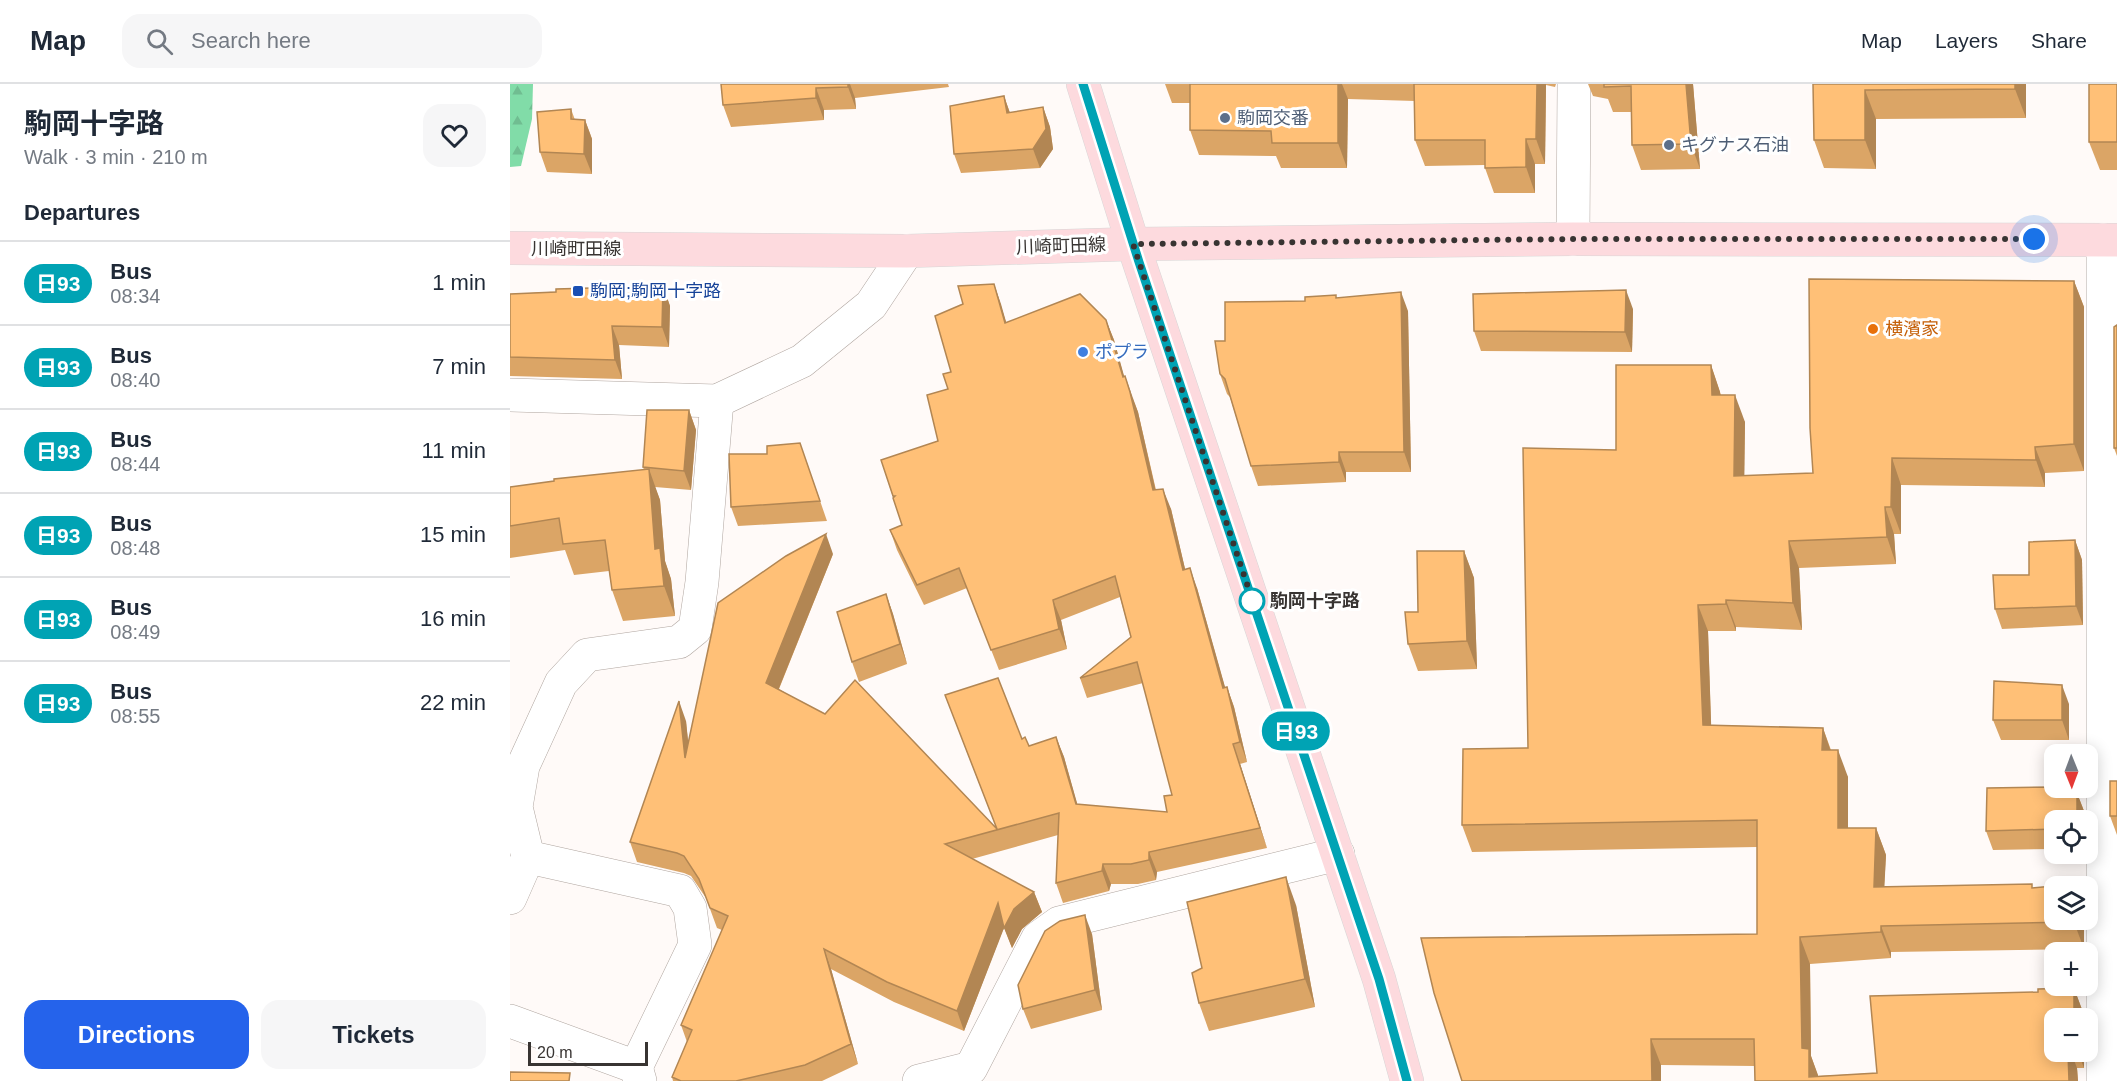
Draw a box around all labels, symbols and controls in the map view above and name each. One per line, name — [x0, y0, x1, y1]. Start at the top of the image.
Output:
search box — [122, 14, 542, 68]
text: Map — [30, 25, 86, 56]
icon: search — [143, 25, 176, 58]
text: Search here — [191, 28, 311, 53]
text: Map — [1861, 29, 1902, 52]
text: Layers — [1935, 29, 1998, 52]
text: Share — [2031, 29, 2087, 52]
button: heart — [423, 104, 486, 167]
text: 駒岡十字路 — [24, 108, 164, 139]
place label: 駒岡交番 — [1237, 108, 1309, 128]
marker: 駒岡交番 — [1218, 111, 1232, 125]
place label: キグナス石油 — [1681, 135, 1789, 155]
marker: キグナス石油 — [1662, 138, 1676, 152]
text: Walk · 3 min · 210 m — [24, 146, 208, 168]
text: Departures — [24, 200, 140, 225]
your location — [2019, 224, 2049, 254]
street label: 川崎町田線 — [1016, 234, 1106, 258]
street label: 川崎町田線 — [531, 239, 621, 259]
text: Bus — [110, 259, 152, 284]
text: 1 min — [432, 270, 486, 295]
text: 日93 — [36, 272, 80, 295]
place label: 駒岡;駒岡十字路 — [590, 281, 721, 301]
marker: 駒岡;駒岡十字路 — [571, 284, 585, 298]
text: 08:34 — [110, 285, 160, 307]
place label: 横濱家 — [1885, 319, 1939, 339]
marker: 横濱家 — [1866, 322, 1880, 336]
place label: ポプラ — [1095, 342, 1149, 362]
text: Bus — [110, 343, 152, 368]
marker: ポプラ — [1076, 345, 1090, 359]
text: 7 min — [432, 354, 486, 379]
text: 日93 — [36, 356, 80, 379]
text: 08:40 — [110, 369, 160, 391]
text: Bus — [110, 427, 152, 452]
text: 11 min — [422, 438, 486, 463]
text: 日93 — [36, 440, 80, 463]
text: 08:44 — [110, 453, 160, 475]
text: Bus — [110, 511, 152, 536]
text: 15 min — [420, 522, 486, 547]
text: 日93 — [36, 524, 80, 547]
text: 08:48 — [110, 537, 160, 559]
marker: 駒岡十字路 — [1239, 588, 1265, 614]
place label: 駒岡十字路 — [1270, 591, 1360, 611]
text: Bus — [110, 595, 152, 620]
text: 16 min — [420, 606, 486, 631]
text: 日93 — [36, 608, 80, 631]
text: 08:49 — [110, 621, 160, 643]
text: Bus — [110, 679, 152, 704]
text: 22 min — [420, 690, 486, 715]
text: 日93 — [36, 692, 80, 715]
text: 08:55 — [110, 705, 160, 727]
line badge: 日93 — [1262, 712, 1330, 750]
text: 日93 — [1274, 720, 1318, 743]
north arrow — [2044, 744, 2098, 798]
map controls — [2044, 744, 2098, 1062]
button: locate — [2044, 810, 2098, 864]
button: layers — [2044, 876, 2098, 930]
button: + — [2044, 942, 2098, 996]
button: Directions — [24, 1000, 249, 1069]
button: Tickets — [261, 1000, 486, 1069]
button: − — [2044, 1008, 2098, 1062]
scale bar — [528, 1039, 648, 1066]
text: 20 m — [537, 1044, 573, 1061]

